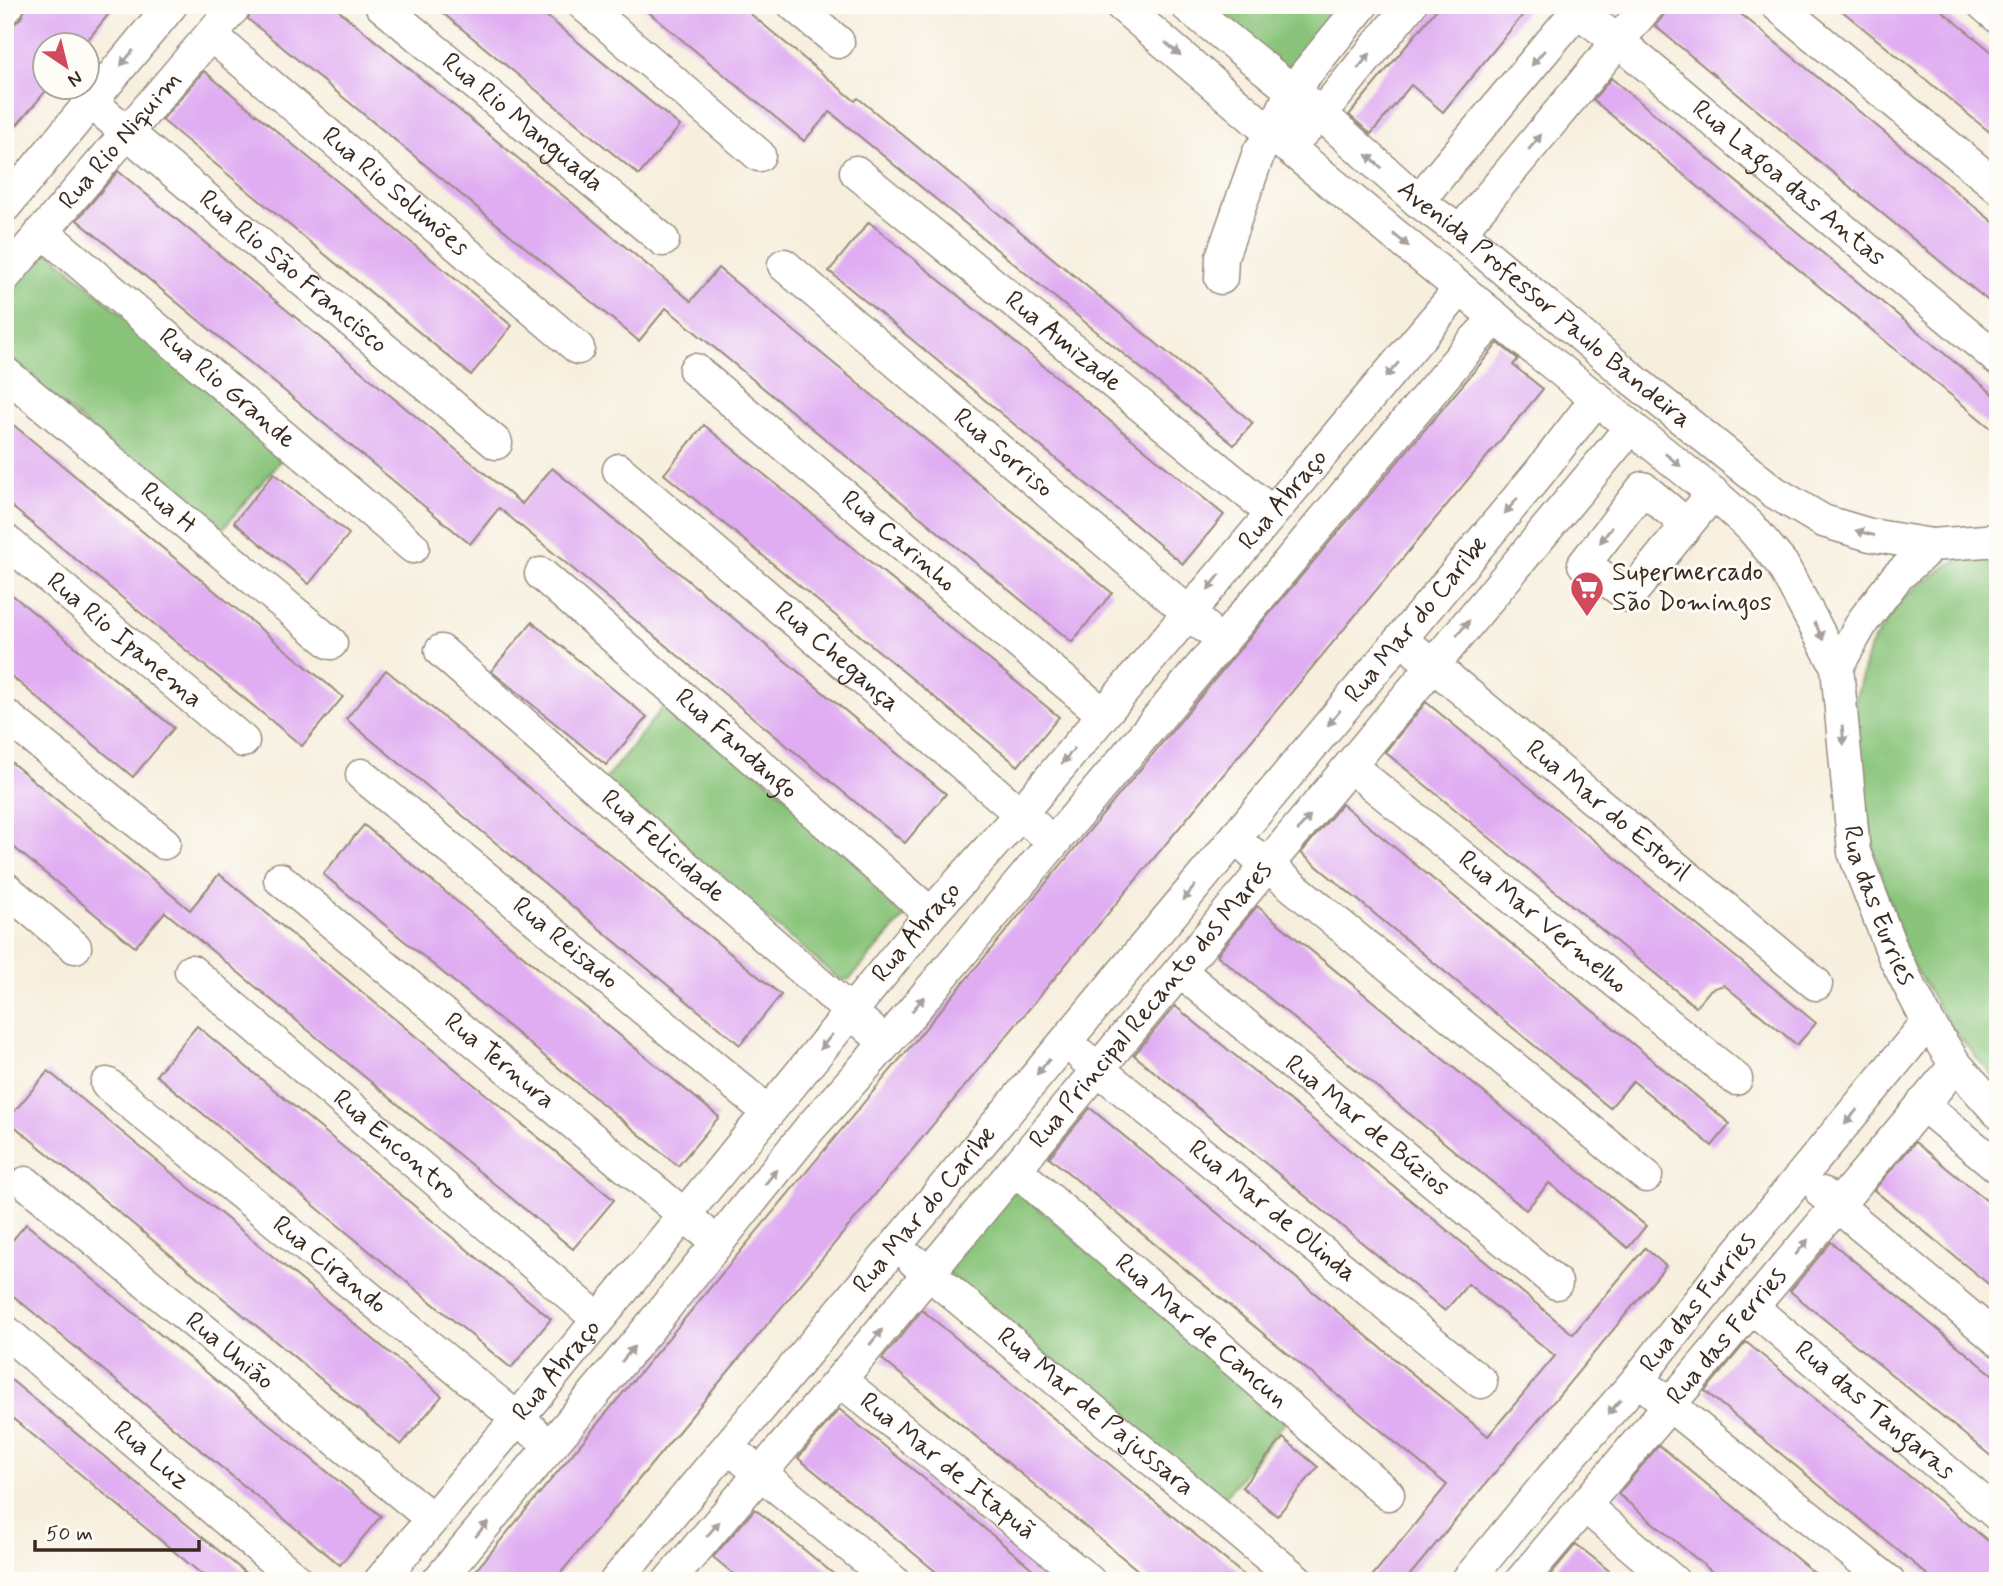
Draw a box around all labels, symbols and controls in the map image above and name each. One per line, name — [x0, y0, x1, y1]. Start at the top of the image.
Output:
north arrow — [32, 32, 102, 102]
one-way arrow — [1163, 42, 1181, 57]
street label: Rua Rio Manguada — [434, 45, 611, 200]
one-way arrow — [120, 49, 135, 67]
one-way arrow — [1531, 49, 1546, 66]
one-way arrow — [1356, 53, 1371, 70]
street label: Rua Rio Niquim — [54, 68, 186, 214]
street label: Rua Lagoa das Antas — [1684, 93, 1892, 275]
street label: Rua Rio Solimões — [314, 120, 476, 264]
one-way arrow — [1527, 133, 1542, 151]
one-way arrow — [1365, 153, 1383, 169]
street label: Avenida Professor Paulo Bandeira — [1390, 173, 1698, 436]
street label: Rua Rio São Francisco — [191, 183, 395, 361]
one-way arrow — [1392, 232, 1409, 247]
street label: Rua Amizade — [997, 283, 1129, 400]
street label: Rua Rio Grande — [151, 320, 303, 457]
one-way arrow — [1385, 361, 1400, 378]
street label: Rua Sorriso — [946, 401, 1060, 506]
street label: Rua Abraço — [1231, 442, 1336, 558]
one-way arrow — [1663, 453, 1681, 468]
street label: Rua H — [133, 475, 204, 542]
street label: Rua Carinho — [834, 483, 963, 600]
one-way arrow — [1504, 497, 1519, 514]
one-way arrow — [1600, 526, 1614, 544]
one-way arrow — [1854, 527, 1876, 538]
street label: Rua Mar do Caribe — [1337, 529, 1496, 710]
place label: Supermercado São Domingos — [1612, 556, 1772, 620]
street label: Rua Rio Ipanema — [39, 565, 209, 716]
supermarket icon: Supermercado São Domingos — [1568, 569, 1606, 618]
one-way arrow — [1207, 573, 1222, 590]
street label: Rua Chegança — [767, 593, 907, 720]
one-way arrow — [1455, 619, 1470, 636]
one-way arrow — [1813, 621, 1824, 641]
street label: Rua Fandango — [667, 681, 805, 807]
one-way arrow — [1327, 709, 1342, 726]
one-way arrow — [1838, 724, 1849, 746]
street label: Rua Mar do Estoril — [1518, 732, 1697, 889]
one-way arrow — [1060, 747, 1076, 765]
street label: Rua Felicidade — [593, 782, 733, 911]
one-way arrow — [1296, 814, 1311, 832]
street label: Rua das Eurries — [1835, 824, 1923, 991]
street label: Rua Mar Vermelho — [1451, 843, 1635, 1001]
street label: Rua Principal Recanto dos Mares — [1022, 854, 1280, 1156]
street label: Rua Abraço — [864, 874, 969, 990]
one-way arrow — [1181, 884, 1197, 902]
street label: Rua Reisado — [505, 890, 625, 998]
one-way arrow — [911, 995, 926, 1013]
street label: Rua Ternura — [437, 1005, 562, 1117]
one-way arrow — [819, 1033, 834, 1050]
street label: Rua Mar de Búzios — [1277, 1048, 1457, 1205]
one-way arrow — [1035, 1058, 1050, 1076]
street label: Rua Encontro — [325, 1082, 464, 1208]
one-way arrow — [1844, 1108, 1859, 1125]
street label: Rua Mar do Caribe — [846, 1119, 1005, 1301]
street label: Rua Mar de Olinda — [1181, 1132, 1364, 1290]
one-way arrow — [764, 1169, 779, 1187]
street label: Rua Cirando — [265, 1208, 394, 1322]
street label: Rua das Furries — [1632, 1226, 1764, 1380]
one-way arrow — [1794, 1239, 1809, 1256]
street label: Rua Mar de Cancun — [1107, 1246, 1295, 1416]
street label: Rua das Ferries — [1659, 1260, 1795, 1412]
street label: Rua União — [178, 1304, 281, 1398]
street label: Rua Abraço — [505, 1312, 609, 1428]
street label: Rua Mar de Pajussara — [989, 1320, 1201, 1504]
one-way arrow — [868, 1328, 883, 1345]
street label: Rua das Tangaras — [1787, 1333, 1962, 1488]
one-way arrow — [620, 1345, 635, 1363]
street label: Rua Mar de Itapuã — [852, 1385, 1043, 1548]
one-way arrow — [1606, 1398, 1622, 1416]
street label: Rua Luz — [105, 1413, 197, 1498]
scale bar — [35, 1509, 200, 1553]
text: 50 m — [46, 1520, 93, 1548]
one-way arrow — [474, 1520, 489, 1537]
one-way arrow — [705, 1520, 720, 1537]

